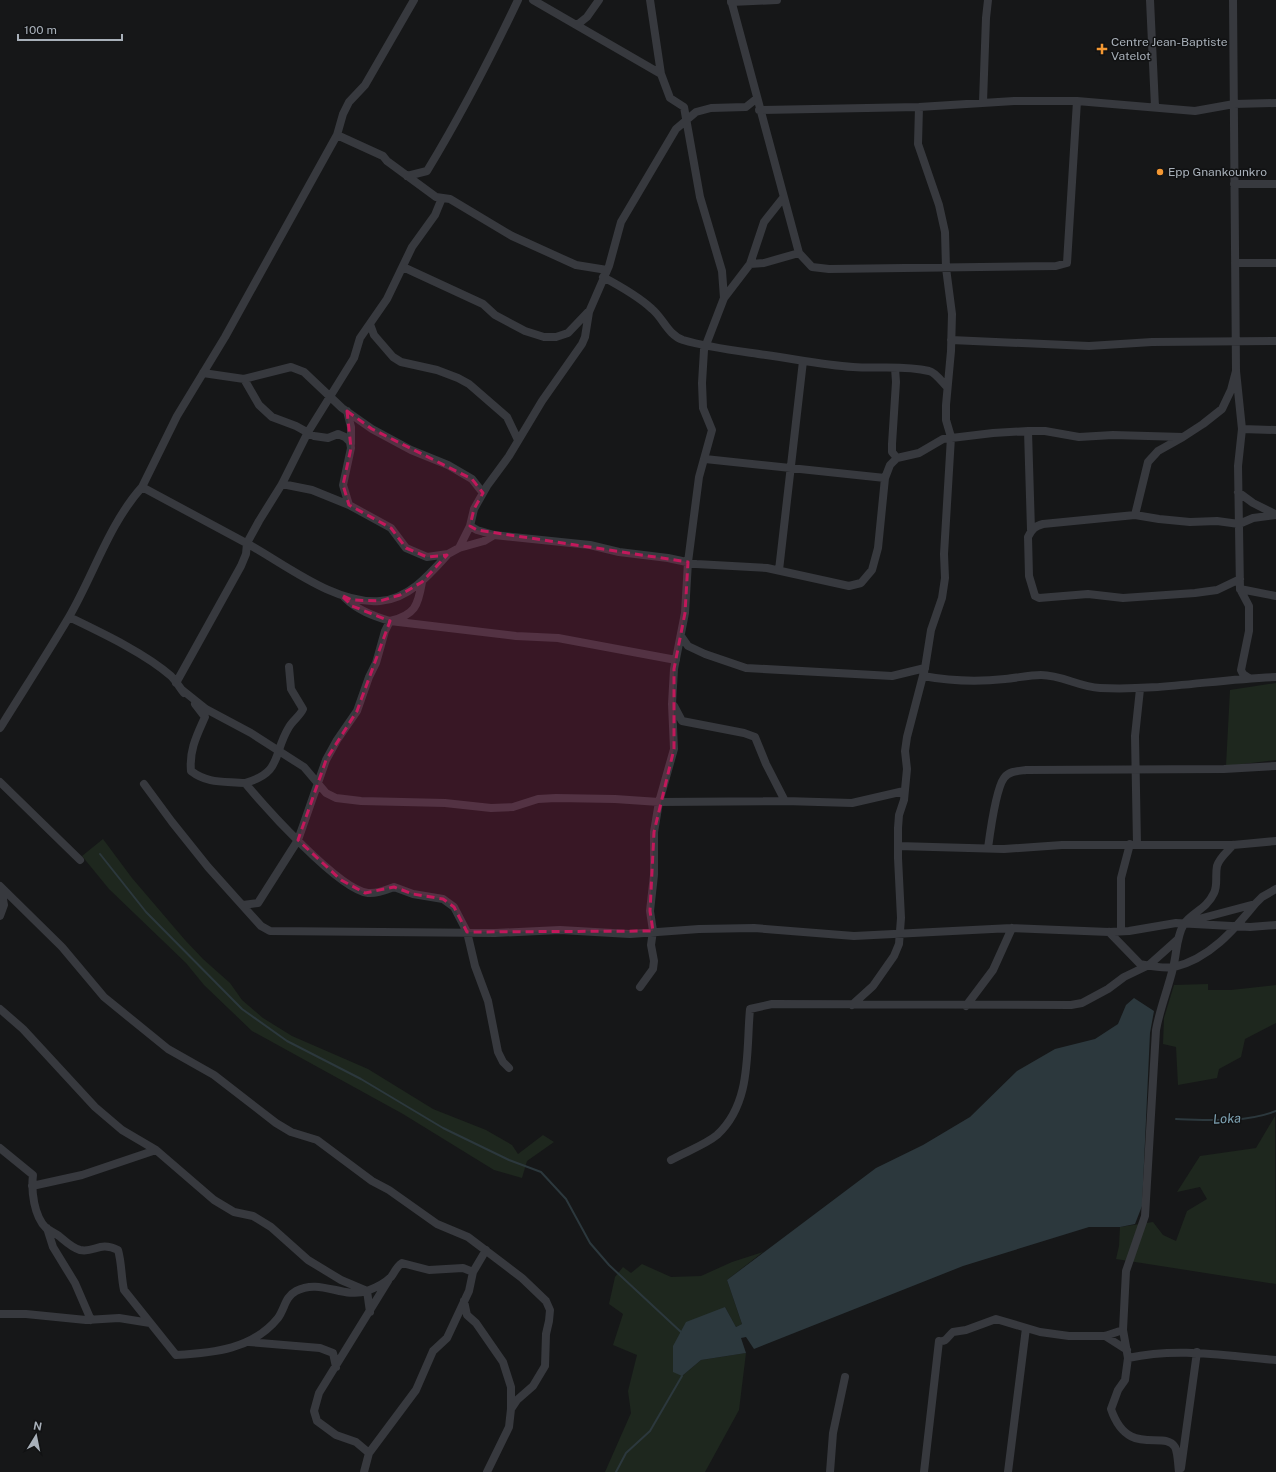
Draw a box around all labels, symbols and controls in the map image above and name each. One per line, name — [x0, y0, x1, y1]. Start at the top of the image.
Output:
scale bar — [18, 16, 122, 42]
text: 100 m — [24, 23, 57, 37]
place label: Centre Jean-Baptiste Vatelot — [1111, 35, 1228, 63]
marker: Centre Jean-Baptiste Vatelot — [1096, 43, 1108, 55]
place label: Epp Gnankounkro — [1168, 165, 1267, 179]
marker: Epp Gnankounkro — [1155, 167, 1165, 177]
water label: Loka — [1213, 1110, 1241, 1127]
north arrow — [16, 1416, 56, 1456]
text: N — [32, 1419, 43, 1433]

